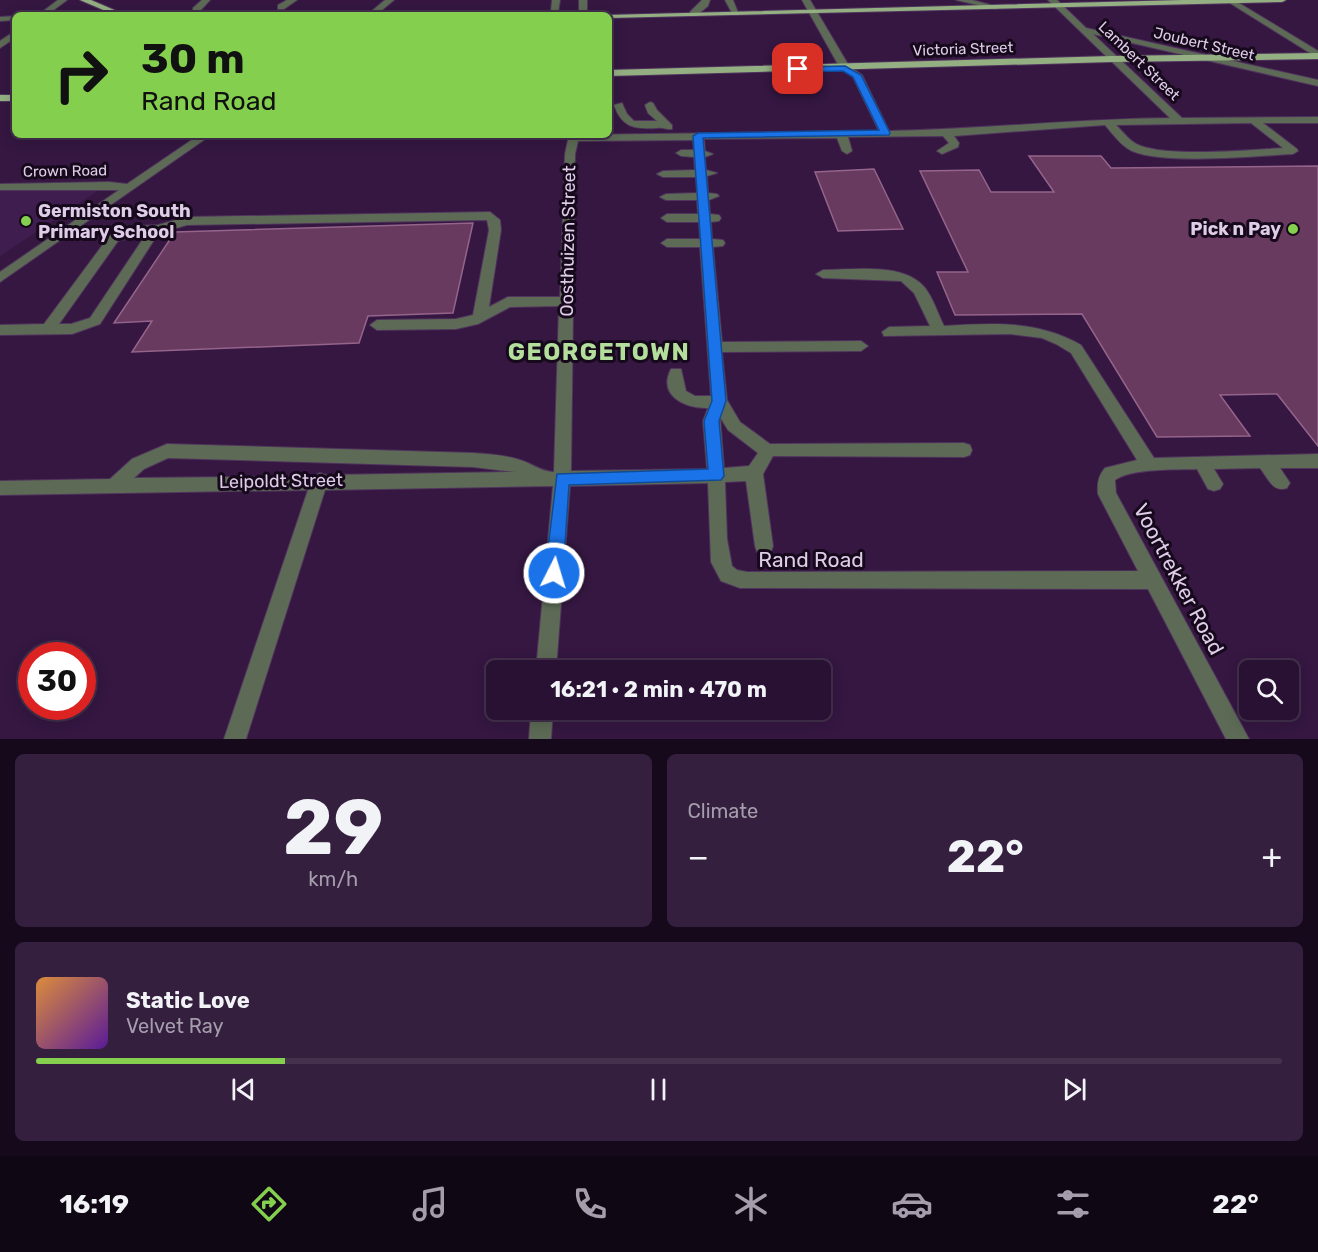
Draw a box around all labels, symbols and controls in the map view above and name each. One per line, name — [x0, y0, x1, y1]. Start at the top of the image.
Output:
street label: Lambert Street — [1095, 18, 1183, 104]
street label: Joubert Street — [1152, 24, 1256, 64]
text: 30 m — [141, 34, 245, 84]
icon: right — [42, 36, 120, 114]
street label: Victoria Street — [912, 38, 1014, 60]
pin — [772, 43, 823, 94]
icon: arrive — [781, 52, 814, 85]
text: Rand Road — [141, 85, 277, 117]
street label: Crown Road — [23, 161, 107, 181]
street label: Oosthuizen Street — [556, 165, 580, 317]
place label: Germiston South Primary School — [38, 200, 191, 243]
marker: Germiston South Primary School — [19, 214, 33, 228]
place label: Pick n Pay — [1190, 218, 1281, 240]
marker: Pick n Pay — [1286, 222, 1300, 236]
district label: GEORGETOWN — [508, 338, 690, 366]
street label: Leipoldt Street — [219, 469, 343, 493]
street label: Voortrekker Road — [1129, 499, 1229, 659]
position arrow — [522, 541, 586, 605]
street label: Rand Road — [758, 547, 864, 572]
speed limit sign: 30 — [18, 642, 96, 720]
map controls — [1239, 660, 1299, 720]
button: search — [1239, 660, 1299, 720]
text: 16:21 · 2 min · 470 m — [550, 676, 767, 703]
text: 29 — [283, 781, 384, 874]
text: Climate — [688, 799, 758, 823]
text: 22° — [947, 830, 1024, 883]
text: − — [688, 837, 709, 876]
text: + — [1261, 837, 1282, 876]
text: km/h — [308, 867, 358, 891]
text: Static Love — [126, 987, 250, 1014]
text: Velvet Ray — [126, 1014, 224, 1038]
icon: previous — [227, 1073, 260, 1106]
icon: pause — [642, 1073, 675, 1106]
icon: next — [1058, 1073, 1091, 1106]
icon: directions — [248, 1183, 290, 1225]
icon: music — [409, 1183, 451, 1225]
icon: phone — [569, 1183, 611, 1225]
icon: climate — [730, 1183, 772, 1225]
icon: car — [891, 1183, 933, 1225]
icon: filters — [1052, 1183, 1094, 1225]
text: 16:19 — [59, 1188, 129, 1220]
text: 22° — [1212, 1188, 1259, 1220]

